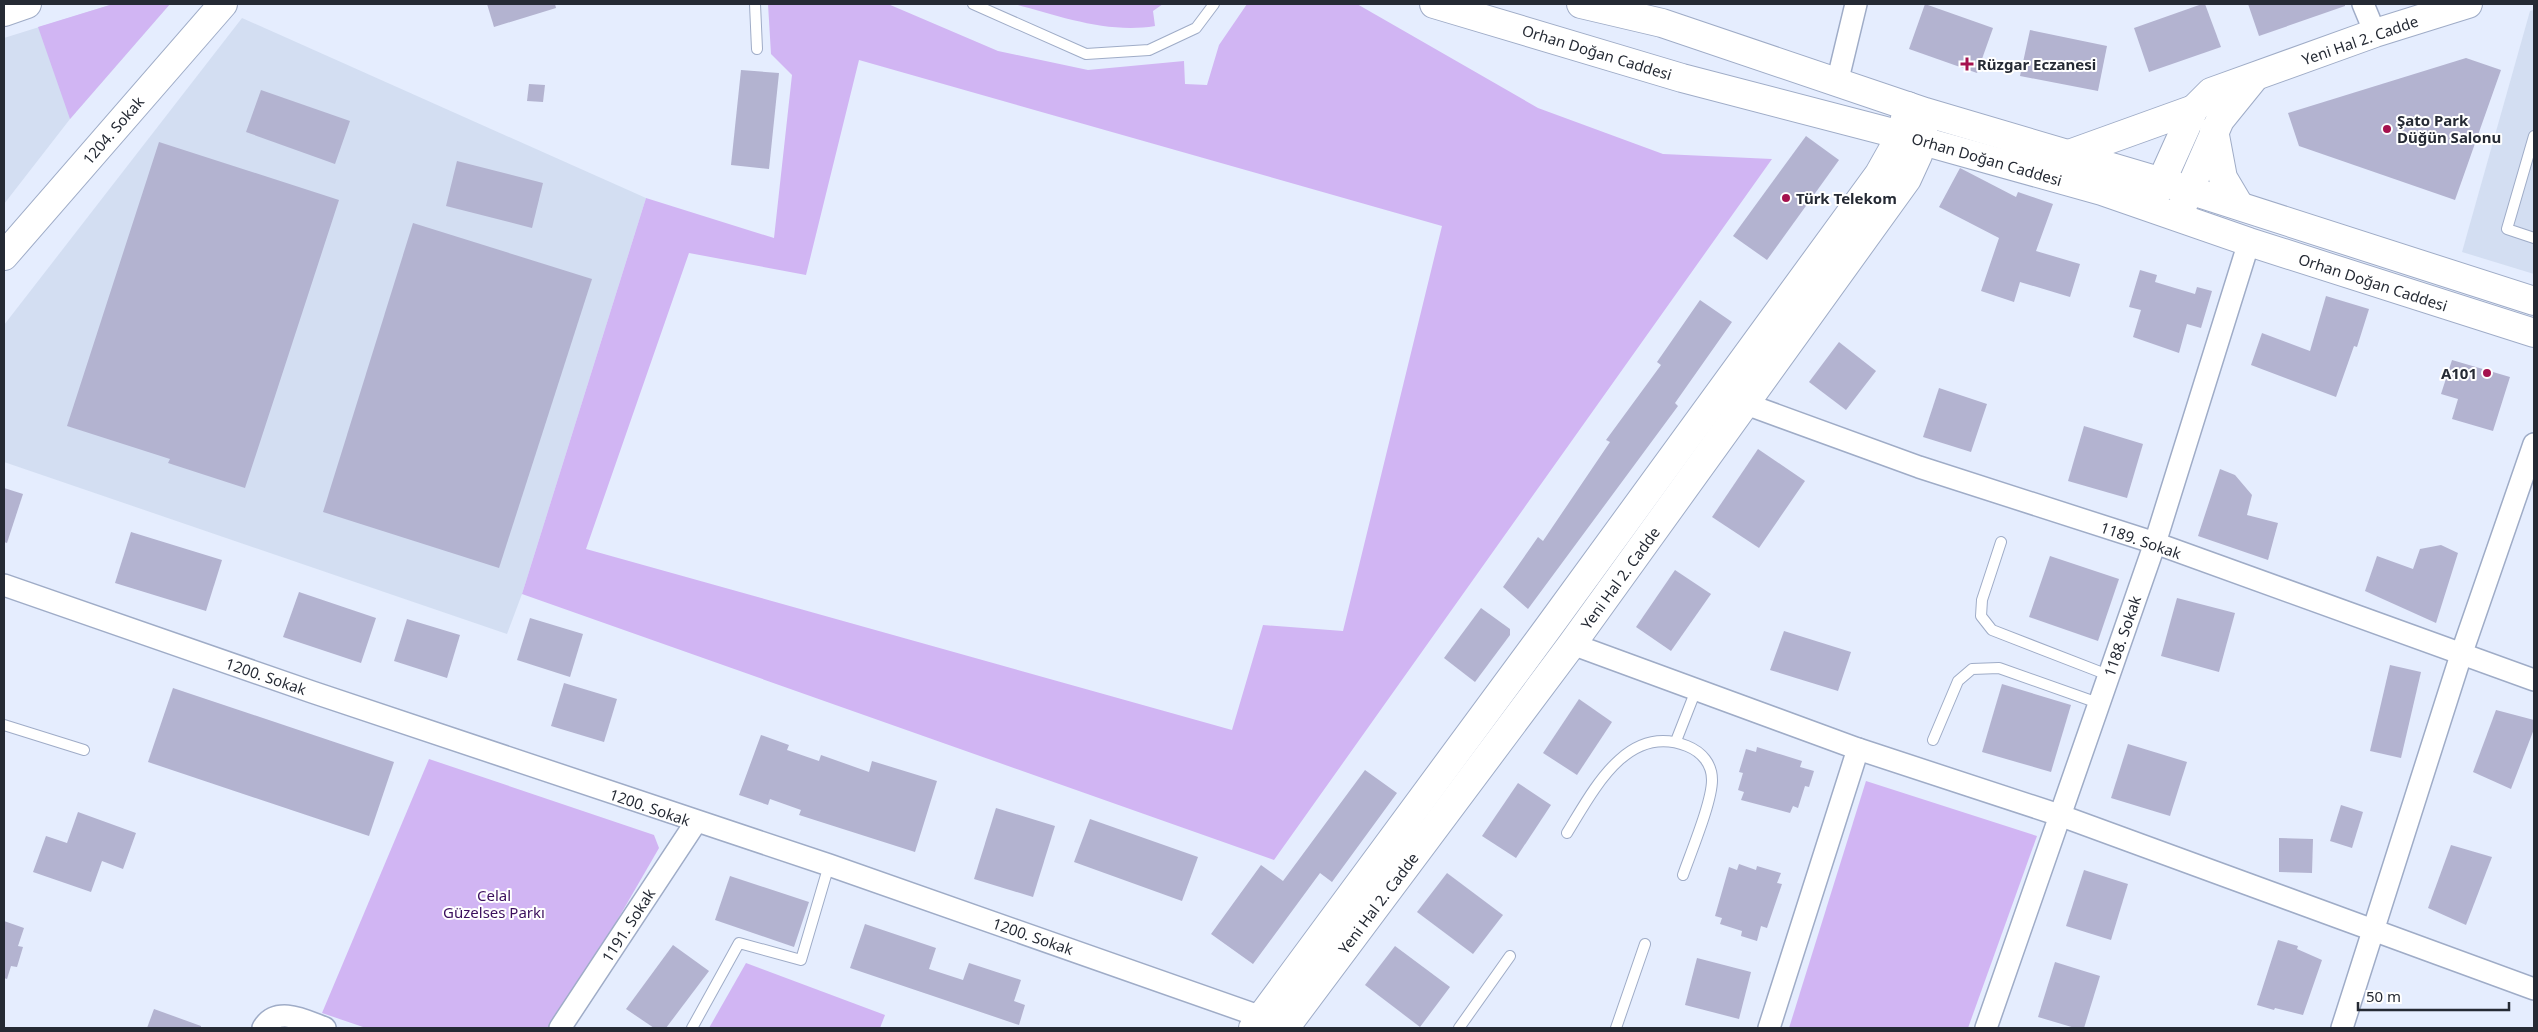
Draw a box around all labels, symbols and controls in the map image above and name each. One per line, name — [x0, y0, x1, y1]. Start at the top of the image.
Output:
street label: Yeni Hal 2. Cadde — [2299, 11, 2421, 69]
street label: Orhan Doğan Caddesi — [1520, 20, 1674, 84]
place label: Rüzgar Eczanesi — [1977, 54, 2096, 74]
marker: Rüzgar Eczanesi — [1961, 58, 1973, 70]
street label: 1204. Sokak — [78, 92, 148, 168]
place label: Şato Park Düğün Salonu — [2397, 110, 2501, 147]
marker: Şato Park Düğün Salonu — [2381, 123, 2393, 135]
street label: Orhan Doğan Caddesi — [1910, 128, 2064, 190]
place label: Türk Telekom — [1796, 188, 1897, 208]
marker: Türk Telekom — [1780, 192, 1792, 204]
street label: Orhan Doğan Caddesi — [2296, 248, 2450, 316]
place label: A101 — [2441, 363, 2477, 383]
marker: A101 — [2481, 367, 2493, 379]
street label: 1189. Sokak — [2098, 517, 2184, 563]
street label: Yeni Hal 2. Cadde — [1576, 523, 1664, 633]
street label: 1188. Sokak — [2099, 593, 2145, 679]
street label: 1200. Sokak — [223, 653, 309, 699]
street label: 1200. Sokak — [607, 784, 693, 830]
street label: Yeni Hal 2. Cadde — [1333, 848, 1423, 958]
street label: 1191. Sokak — [597, 884, 659, 966]
park label: Celal Güzelses Parkı — [443, 885, 545, 922]
street label: 1200. Sokak — [990, 913, 1076, 959]
scale bar — [2358, 980, 2509, 1012]
text: 50 m — [2366, 986, 2401, 1006]

